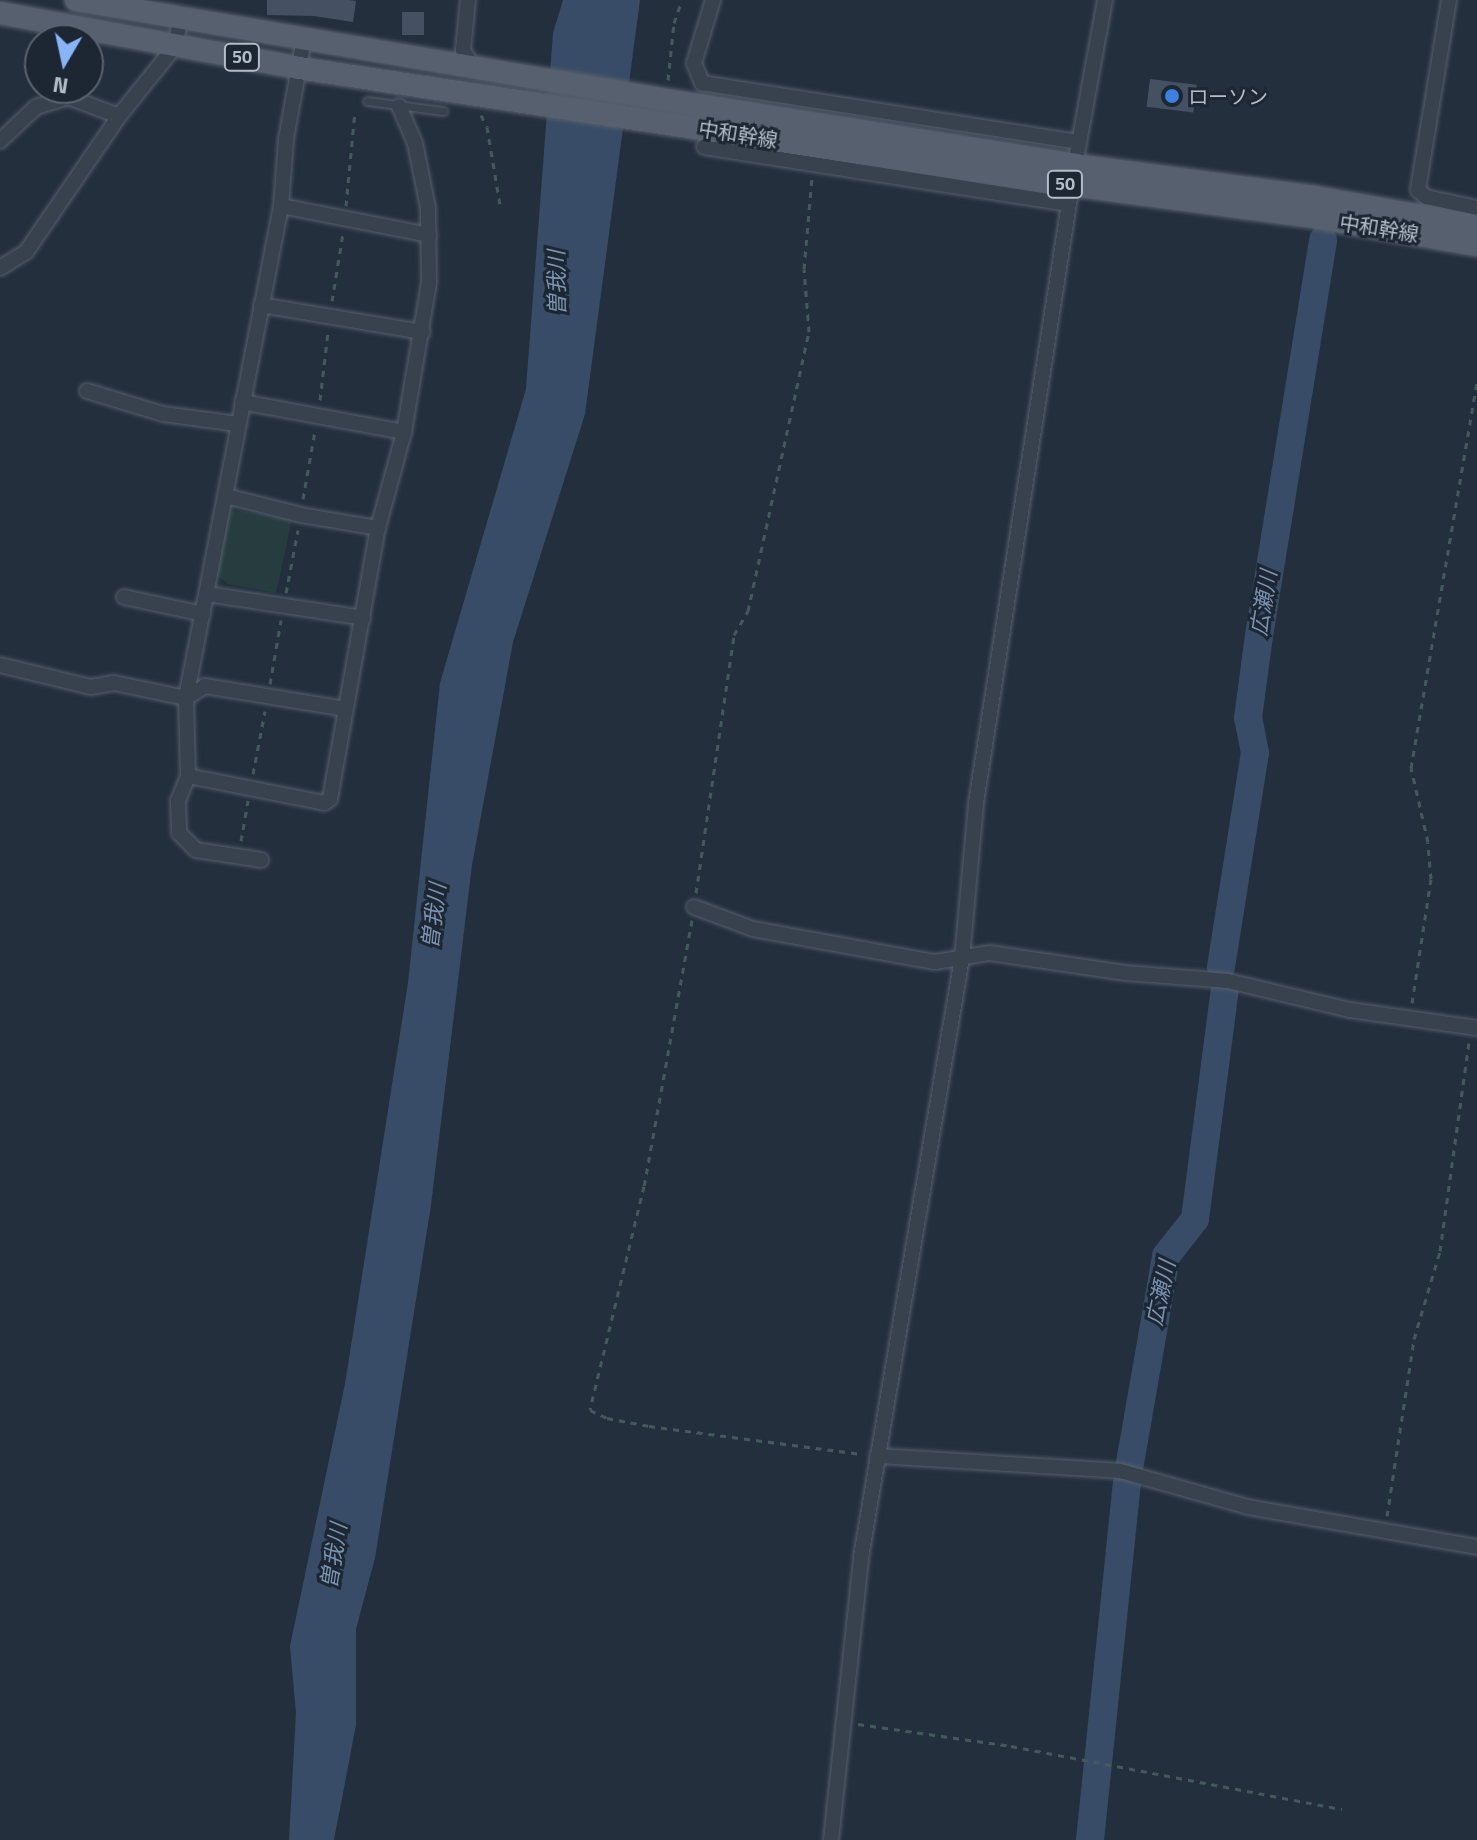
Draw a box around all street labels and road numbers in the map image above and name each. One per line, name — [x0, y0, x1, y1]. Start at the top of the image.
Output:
road number: 50 — [222, 43, 262, 71]
street label: 中和幹線 — [697, 116, 779, 152]
road number: 50 — [1045, 170, 1085, 198]
street label: 中和幹線 — [1338, 210, 1420, 246]

